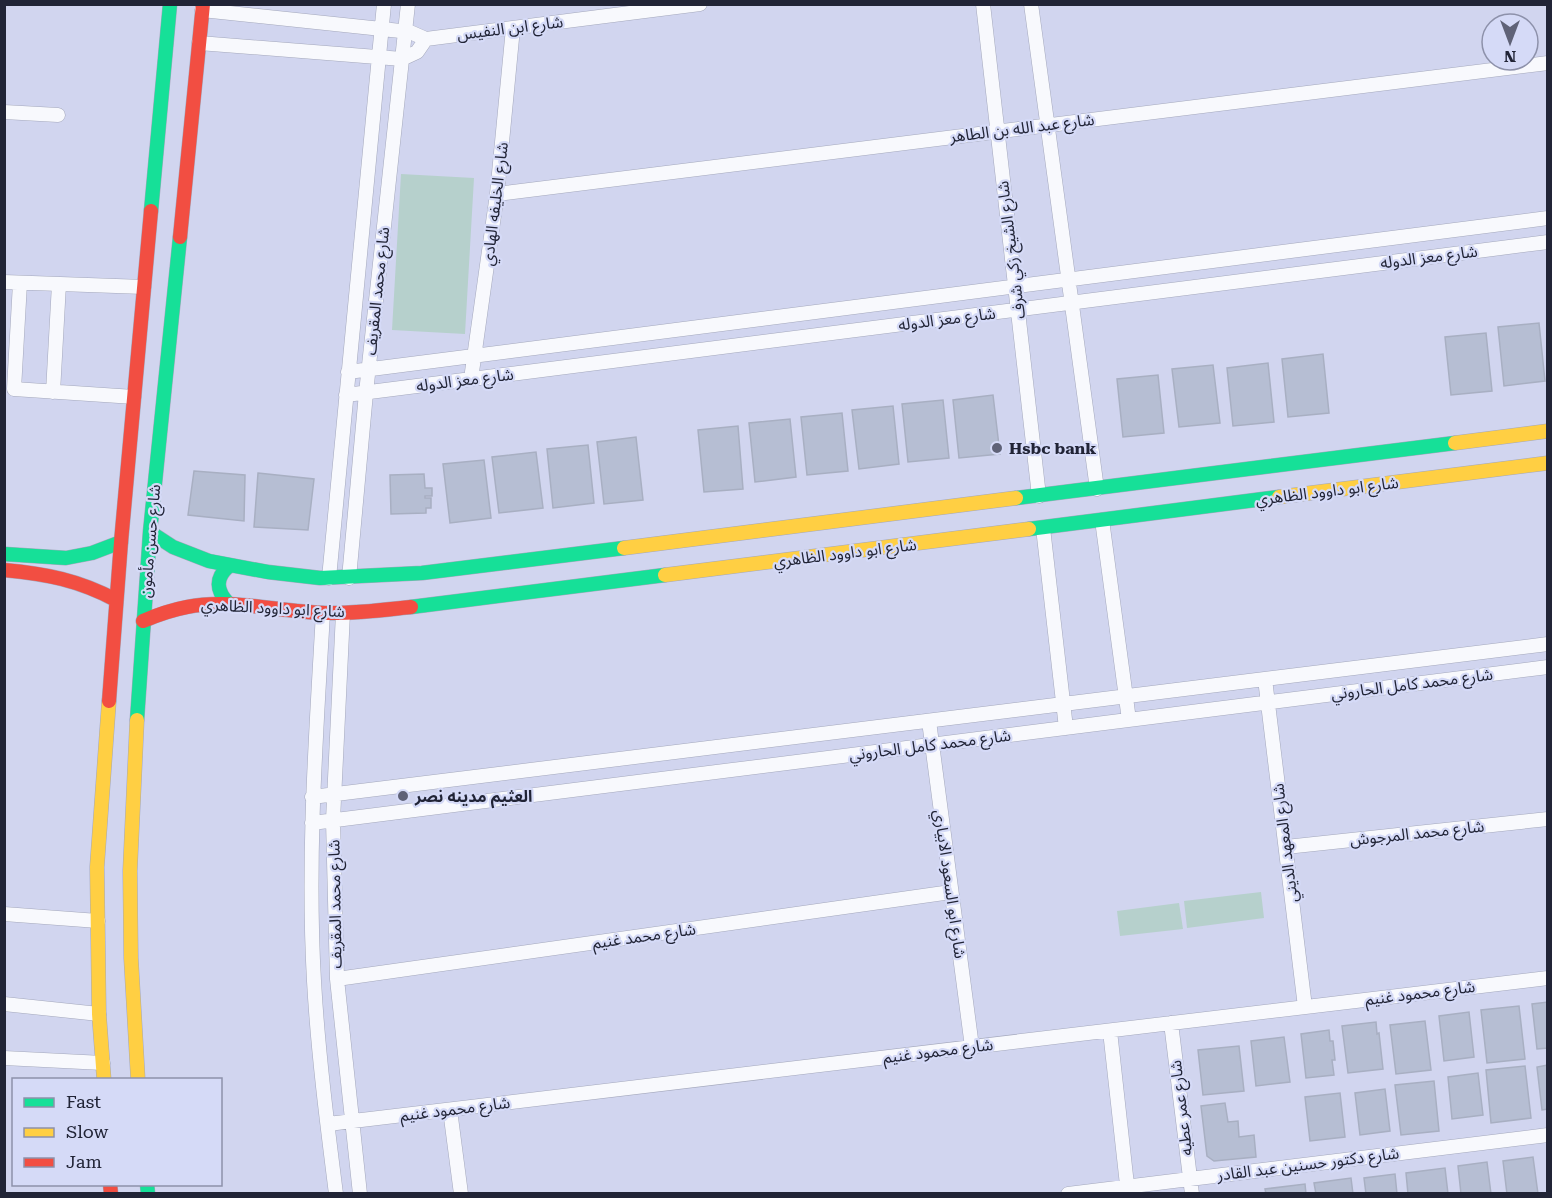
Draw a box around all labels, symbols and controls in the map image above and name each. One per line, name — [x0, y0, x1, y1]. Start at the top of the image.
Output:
street label: شارع ابن النفيس — [456, 12, 564, 47]
north arrow — [1480, 12, 1540, 72]
text: N — [1504, 47, 1516, 66]
street label: شارع عبد الله بن الطاهر — [948, 110, 1096, 149]
street label: شارع الخليفه الهادي — [478, 141, 515, 267]
street label: شارع الشيخ زكي شرف — [993, 180, 1032, 320]
street label: شارع محمد المقريف — [361, 226, 396, 356]
street label: شارع معز الدوله — [1379, 242, 1479, 275]
street label: شارع معز الدوله — [897, 304, 997, 337]
street label: شارع معز الدوله — [415, 365, 515, 398]
place label: Hsbc bank — [1009, 439, 1096, 458]
marker: Hsbc bank — [990, 441, 1004, 455]
street label: شارع ابو داوود الظاهري — [1254, 473, 1400, 512]
street label: شارع حسن مأمون — [136, 483, 167, 599]
street label: شارع ابو داوود الظاهري — [772, 535, 918, 574]
street label: شارع ابو داوود الظاهري — [200, 595, 345, 624]
street label: شارع محمد كامل الحاروني — [1330, 665, 1494, 706]
street label: شارع محمد كامل الحاروني — [848, 726, 1012, 767]
street label: شارع المعهد الديني — [1268, 782, 1305, 904]
place label: العثيم مدينه نصر — [414, 787, 532, 809]
marker: العثيم مدينه نصر — [396, 789, 410, 803]
street label: شارع ابو السعود الابياري — [927, 808, 970, 960]
street label: شارع محمد المرجوش — [1349, 817, 1485, 852]
street label: شارع محمد المقريف — [324, 839, 349, 969]
street label: شارع محمد غنيم — [591, 919, 697, 956]
street label: شارع محمود غنيم — [1364, 977, 1477, 1012]
street label: شارع محمود غنيم — [882, 1035, 995, 1070]
street label: شارع عمر عطيه — [1166, 1059, 1199, 1157]
legend — [12, 1078, 222, 1186]
text: Fast — [66, 1091, 101, 1112]
street label: شارع محمود غنيم — [399, 1093, 512, 1128]
text: Slow — [66, 1121, 108, 1142]
street label: شارع دكتور حسنين عبد القادر — [1215, 1143, 1400, 1188]
text: Jam — [66, 1151, 102, 1172]

